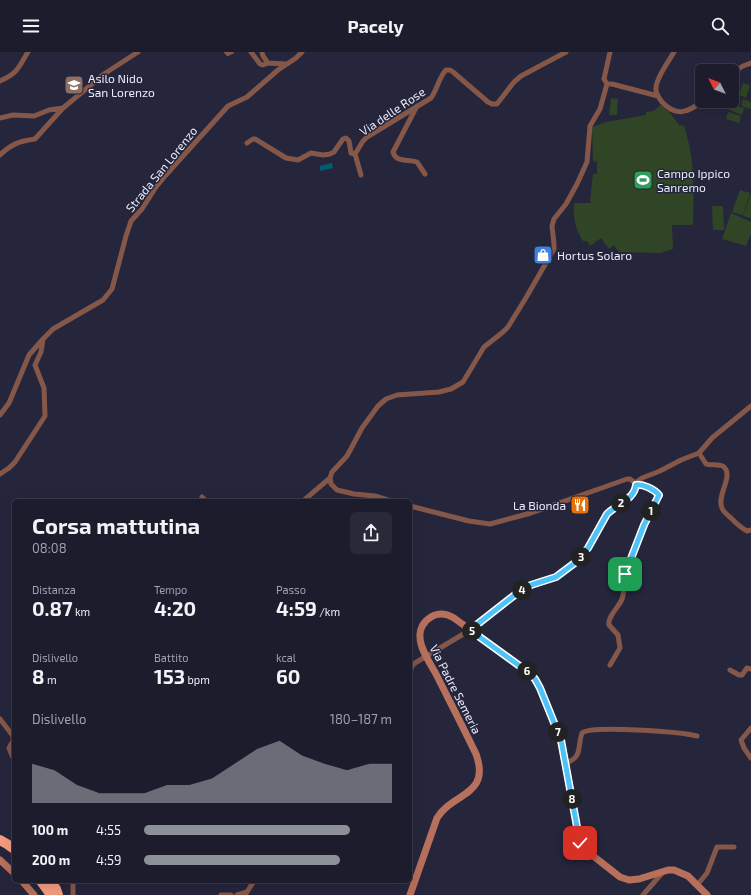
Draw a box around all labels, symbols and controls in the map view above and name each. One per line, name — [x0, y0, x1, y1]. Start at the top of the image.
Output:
icon: menu — [20, 15, 42, 37]
text: Pacely — [347, 15, 404, 37]
icon: search — [709, 15, 731, 37]
north arrow — [695, 64, 739, 108]
map controls — [695, 64, 739, 108]
place label: Asilo Nido San Lorenzo — [88, 71, 155, 99]
school or university icon: Asilo Nido San Lorenzo — [63, 74, 85, 96]
street label: Via delle Rose — [357, 84, 427, 138]
street label: Strada San Lorenzo — [122, 123, 200, 214]
place label: Campo Ippico Sanremo — [657, 166, 730, 194]
sports icon: Campo Ippico Sanremo — [632, 169, 654, 191]
shop icon: Hortus Solaro — [532, 244, 554, 266]
place label: Hortus Solaro — [557, 248, 632, 262]
pin: 2 — [611, 493, 631, 513]
restaurant icon: La Bionda — [569, 494, 591, 516]
text: 2 — [618, 496, 624, 509]
place label: La Bionda — [513, 498, 566, 512]
pin: 1 — [641, 501, 661, 521]
text: 1 — [649, 504, 653, 517]
text: Corsa mattutina — [32, 512, 200, 538]
button: share — [350, 512, 392, 554]
text: 08:08 — [32, 540, 67, 556]
pin: 3 — [571, 547, 591, 567]
text: 3 — [578, 550, 584, 563]
pin — [608, 557, 642, 591]
icon: arrive — [614, 563, 636, 585]
pin: 4 — [512, 580, 532, 600]
text: Distanza — [32, 583, 76, 596]
text: Tempo — [154, 583, 187, 596]
text: Passo — [276, 583, 306, 596]
text: 4 — [518, 583, 526, 596]
text: 0.87 — [32, 596, 73, 620]
text: 4:20 — [154, 596, 196, 620]
text: 4:59 — [276, 596, 317, 620]
text: km — [73, 605, 90, 618]
text: /km — [317, 605, 340, 618]
pin: 5 — [462, 621, 482, 641]
text: 5 — [469, 624, 475, 637]
street label: Via Padre Semeria — [427, 642, 485, 736]
text: Dislivello — [32, 651, 78, 664]
text: Battito — [154, 651, 188, 664]
text: kcal — [276, 651, 296, 664]
pin: 6 — [517, 661, 537, 681]
text: 8 — [32, 664, 44, 688]
text: 153 — [154, 664, 185, 688]
text: 60 — [276, 664, 300, 688]
text: 6 — [524, 664, 530, 677]
text: m — [44, 673, 57, 686]
text: bpm — [185, 673, 210, 686]
text: Dislivello — [32, 711, 86, 727]
text: 180–187 m — [330, 711, 392, 727]
pin: 7 — [548, 722, 568, 742]
text: 7 — [555, 725, 561, 738]
pin: 8 — [562, 789, 582, 809]
text: 8 — [569, 792, 575, 805]
text: 100 m — [32, 822, 68, 838]
text: 4:55 — [96, 822, 121, 838]
pin — [563, 826, 597, 860]
icon: check — [569, 832, 591, 854]
text: 200 m — [32, 852, 70, 868]
text: 4:59 — [96, 852, 121, 868]

